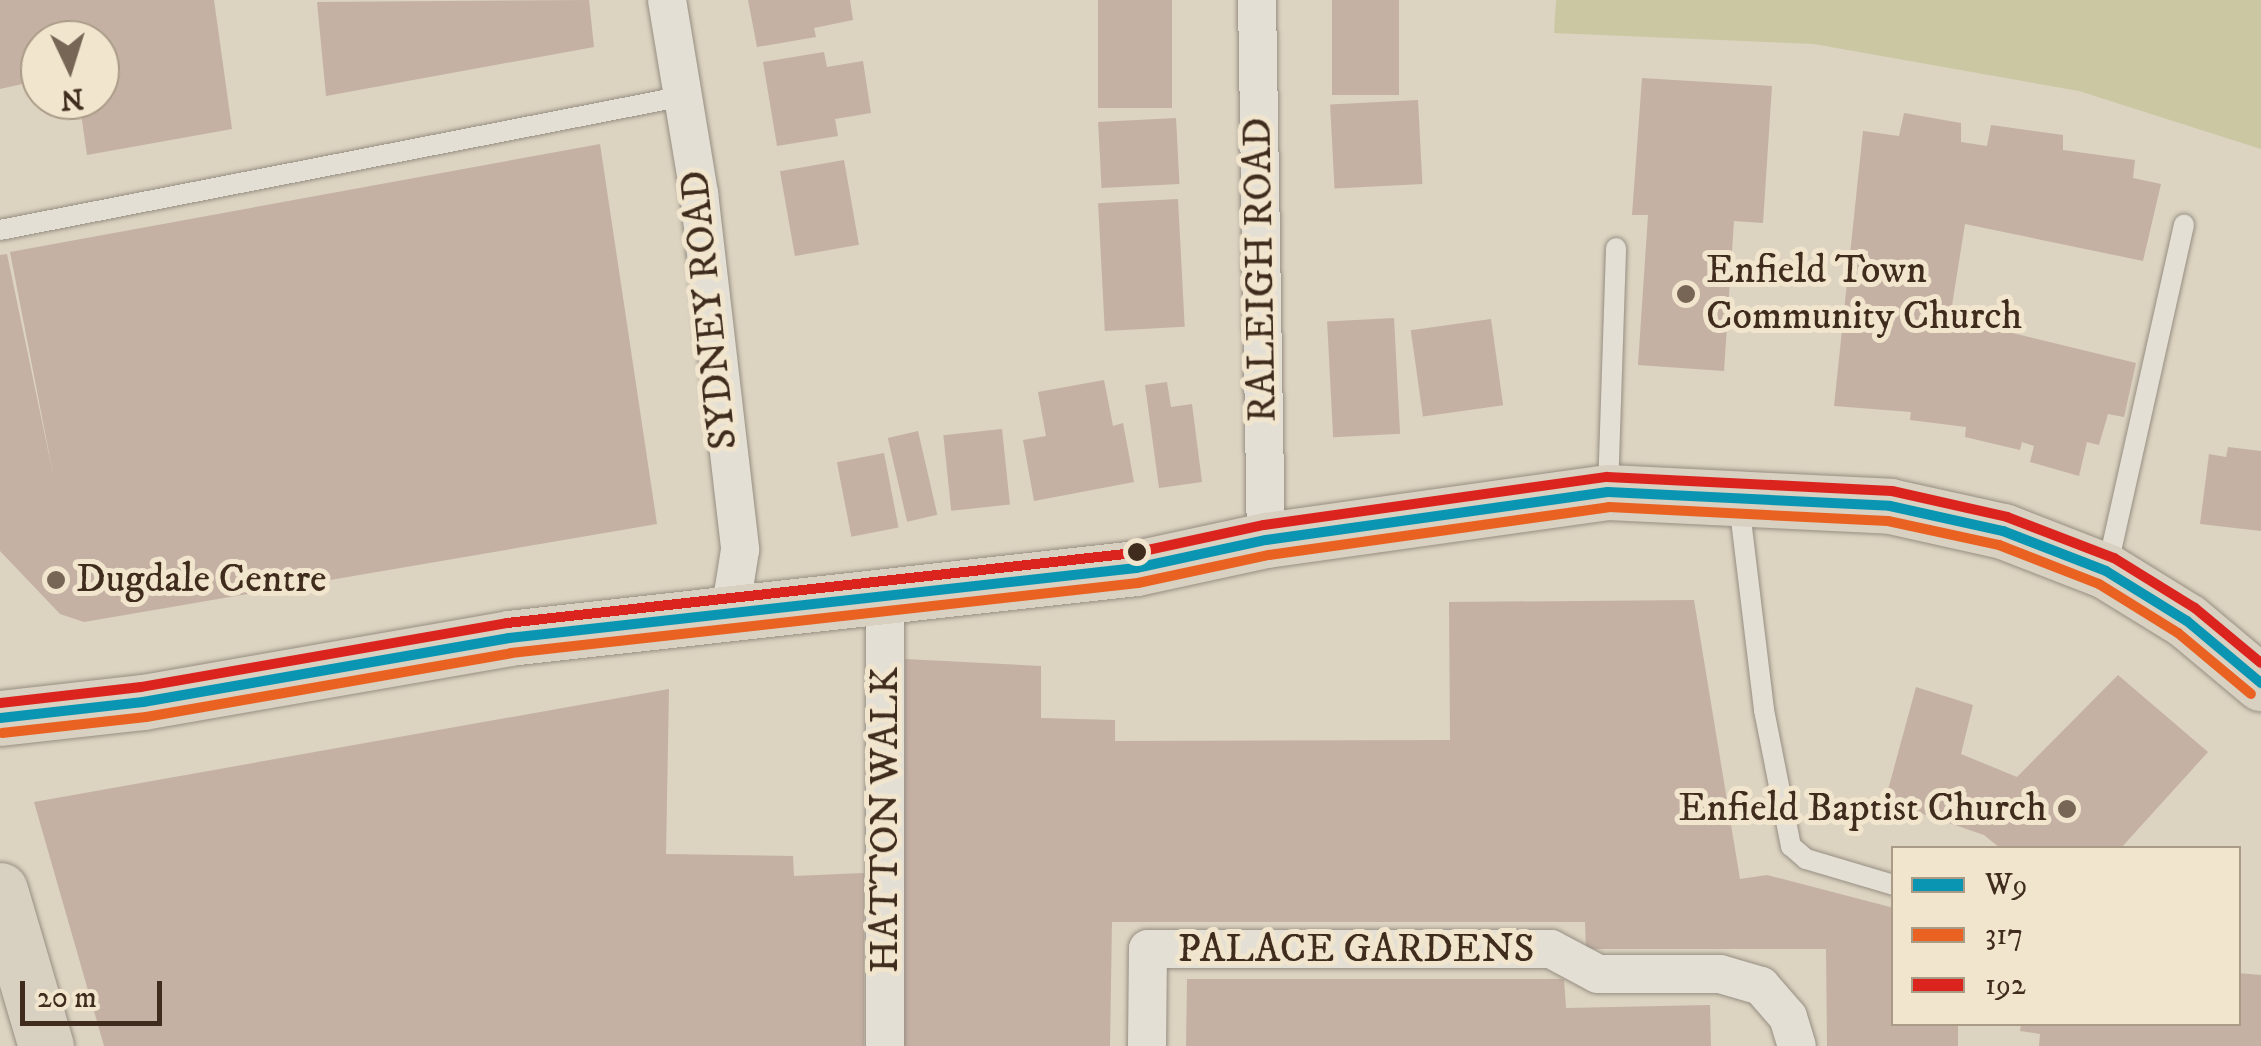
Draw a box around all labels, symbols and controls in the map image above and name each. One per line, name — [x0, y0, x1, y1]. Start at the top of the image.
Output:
north arrow — [20, 20, 120, 120]
text: N — [59, 80, 85, 117]
street label: RALEIGH ROAD — [1234, 117, 1288, 423]
street label: SYDNEY ROAD — [671, 168, 749, 452]
place label: Enfield Town Community Church — [1706, 247, 2022, 341]
marker: Enfield Town Community Church — [1675, 283, 1697, 305]
unlabelled marker — [1127, 542, 1147, 562]
place label: Dugdale Centre — [76, 556, 327, 604]
marker: Dugdale Centre — [45, 569, 67, 591]
street label: HATTON WALK — [862, 667, 910, 973]
place label: Enfield Baptist Church — [1678, 785, 2047, 833]
marker: Enfield Baptist Church — [2056, 798, 2078, 820]
legend — [1891, 846, 2241, 1026]
text: W9 — [1985, 867, 2027, 904]
text: 317 — [1985, 917, 2023, 954]
street label: PALACE GARDENS — [1178, 926, 1534, 974]
scale bar — [25, 961, 168, 1023]
text: 192 — [1985, 967, 2026, 1004]
text: 20 m — [37, 980, 97, 1017]

